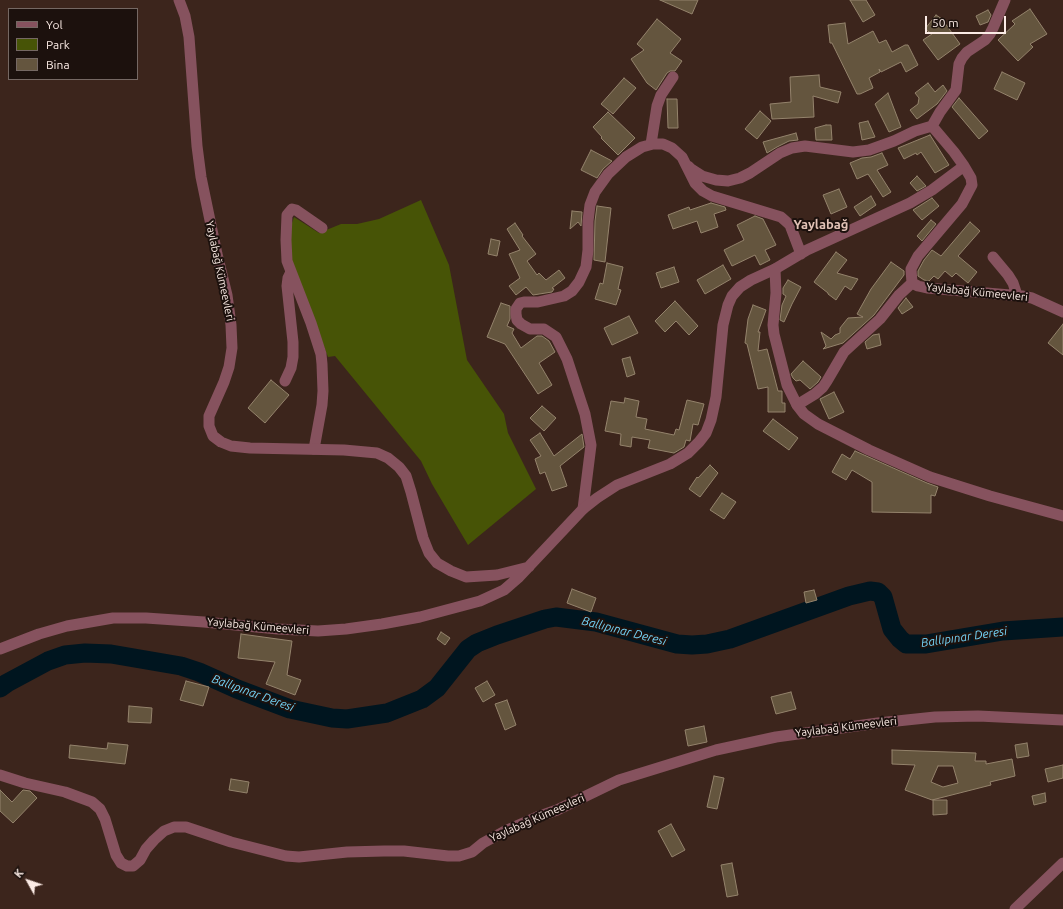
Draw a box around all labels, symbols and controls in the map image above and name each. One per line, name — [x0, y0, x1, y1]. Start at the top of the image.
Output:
legend — [8, 8, 138, 80]
scale bar — [927, 8, 1008, 34]
text: 50 m — [932, 16, 959, 29]
text: Yol — [46, 18, 63, 31]
text: Park — [46, 38, 70, 51]
text: Bina — [46, 58, 70, 71]
district label: Yaylabağ — [794, 217, 848, 233]
street label: Yaylabağ Kümeevleri — [203, 220, 237, 322]
street label: Yaylabağ Kümeevleri — [926, 280, 1028, 304]
water label: Ballıpınar Deresi — [580, 614, 668, 648]
street label: Yaylabağ Kümeevleri — [207, 615, 309, 637]
water label: Ballıpınar Deresi — [920, 624, 1008, 650]
water label: Ballıpınar Deresi — [210, 671, 296, 715]
street label: Yaylabağ Kümeevleri — [794, 714, 898, 740]
street label: Yaylabağ Kümeevleri — [488, 791, 586, 845]
north arrow — [8, 861, 48, 901]
text: K — [12, 867, 26, 880]

